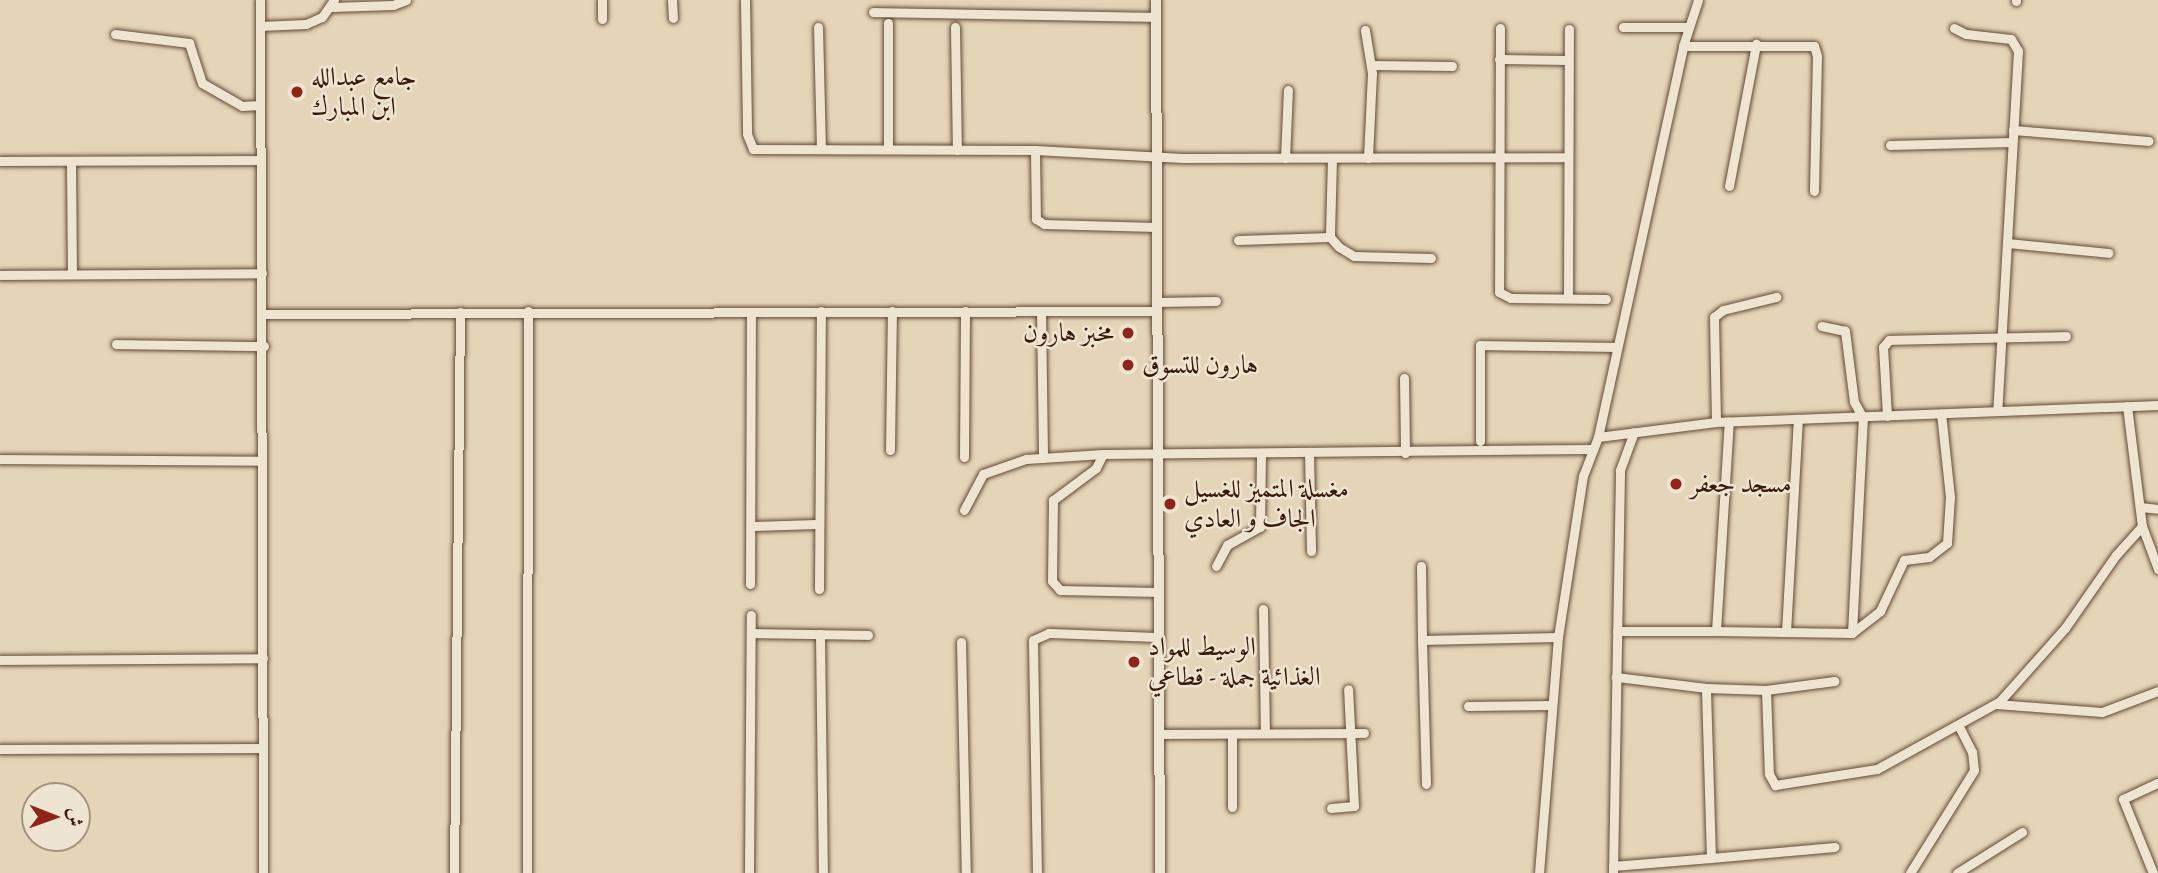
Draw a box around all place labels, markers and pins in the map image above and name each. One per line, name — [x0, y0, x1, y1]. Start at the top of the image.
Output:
place label: جامع عبدالله ابن المبارك — [311, 61, 417, 122]
marker: جامع عبدالله ابن المبارك — [289, 84, 305, 100]
place label: مخبز هارون — [1023, 317, 1114, 349]
marker: مخبز هارون — [1120, 325, 1136, 341]
place label: هارون للتسوق — [1142, 349, 1258, 381]
marker: هارون للتسوق — [1120, 357, 1136, 373]
place label: مسجد جعفر — [1690, 468, 1792, 500]
place label: مغسلة المتميز للغسيل الجاف و العادي — [1184, 473, 1349, 534]
marker: مسجد جعفر — [1668, 476, 1684, 492]
marker: مغسلة المتميز للغسيل الجاف و العادي — [1162, 496, 1178, 512]
place label: الوسيط للمواد الغذائية جملة - قطاعي — [1148, 631, 1321, 692]
marker: الوسيط للمواد الغذائية جملة - قطاعي — [1126, 654, 1142, 670]

